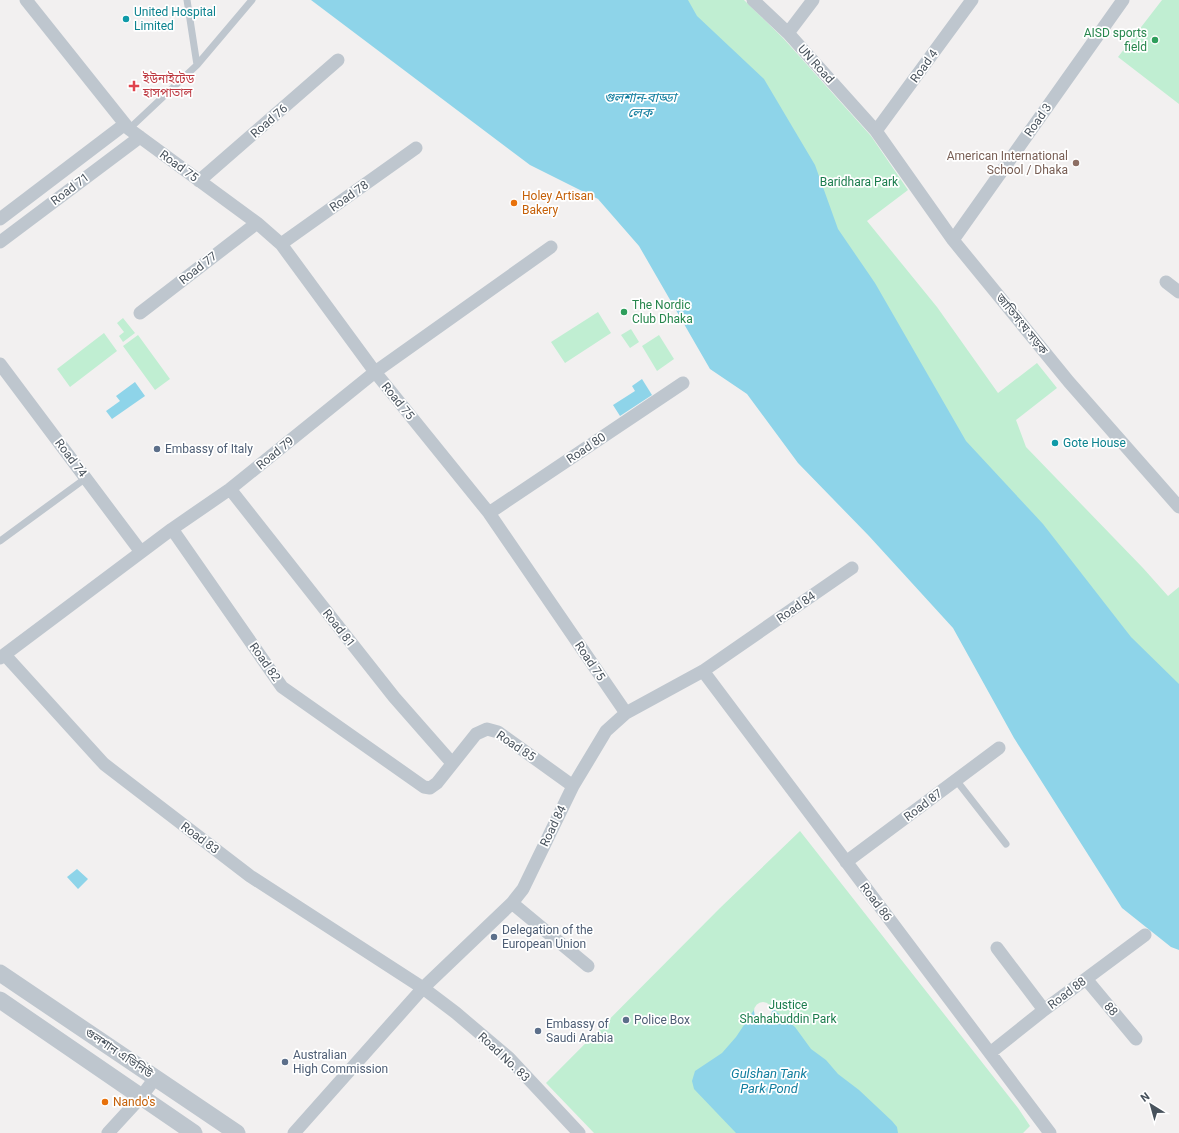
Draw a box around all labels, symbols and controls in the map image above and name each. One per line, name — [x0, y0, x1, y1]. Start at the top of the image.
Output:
place label: United Hospital Limited — [134, 5, 216, 33]
marker: United Hospital Limited — [121, 14, 131, 24]
place label: AISD sports field — [1084, 26, 1147, 54]
marker: AISD sports field — [1150, 35, 1160, 45]
street label: UN Road — [795, 42, 837, 86]
street label: Road 4 — [907, 47, 941, 85]
place label: ইউনাইটেড হাসপাতাল — [142, 71, 195, 100]
marker: ইউনাইটেড হাসপাতাল — [128, 80, 140, 92]
water label: গুলশান-বাড্ডা লেক — [604, 90, 679, 120]
street label: Road 76 — [248, 101, 290, 141]
street label: Road 3 — [1022, 101, 1054, 139]
street label: Road 75 — [157, 147, 201, 185]
place label: American International School / Dhaka — [947, 149, 1068, 177]
marker: American International School / Dhaka — [1071, 158, 1081, 168]
street label: Road 71 — [48, 170, 92, 208]
park label: Baridhara Park — [820, 175, 899, 189]
street label: Road 78 — [327, 178, 371, 214]
place label: Holey Artisan Bakery — [522, 189, 594, 217]
marker: Holey Artisan Bakery — [509, 198, 519, 208]
street label: Road 77 — [176, 249, 220, 287]
street label: জাতিসংঘ সড়ক — [993, 289, 1052, 357]
place label: The Nordic Club Dhaka — [632, 298, 693, 326]
marker: The Nordic Club Dhaka — [619, 307, 629, 317]
street label: Road 75 — [379, 379, 417, 423]
street label: Road 80 — [564, 430, 608, 466]
street label: Road 79 — [253, 434, 297, 472]
street label: Road 74 — [52, 436, 90, 480]
place label: Gote House — [1063, 436, 1126, 450]
marker: Gote House — [1050, 438, 1060, 448]
place label: Embassy of Italy — [165, 442, 253, 456]
marker: Embassy of Italy — [152, 444, 162, 454]
street label: Road 84 — [774, 589, 818, 625]
street label: Road 81 — [320, 606, 358, 650]
street label: Road 75 — [572, 639, 608, 683]
street label: Road 82 — [247, 640, 283, 684]
street label: Road 85 — [494, 728, 538, 764]
street label: Road 87 — [901, 786, 945, 824]
street label: Road 84 — [537, 803, 569, 849]
street label: Road 83 — [178, 819, 222, 857]
street label: Road 86 — [857, 880, 895, 924]
place label: Delegation of the European Union — [502, 923, 593, 951]
marker: Delegation of the European Union — [489, 932, 499, 942]
street label: Road 88 — [1045, 974, 1089, 1012]
park label: Justice Shahabuddin Park — [740, 998, 837, 1026]
street label: 88 — [1101, 999, 1121, 1019]
place label: Police Box — [634, 1013, 690, 1027]
marker: Police Box — [621, 1015, 631, 1025]
place label: Embassy of Saudi Arabia — [546, 1017, 613, 1045]
street label: গুলশান এভিনিউ — [82, 1024, 156, 1081]
marker: Embassy of Saudi Arabia — [533, 1026, 543, 1036]
street label: Road No. 83 — [475, 1030, 533, 1084]
place label: Australian High Commission — [293, 1048, 388, 1076]
marker: Australian High Commission — [280, 1057, 290, 1067]
water label: Gulshan Tank Park Pond — [731, 1066, 808, 1096]
north arrow — [1131, 1085, 1171, 1125]
text: N — [1138, 1090, 1152, 1105]
place label: Nando's — [113, 1095, 155, 1109]
marker: Nando's — [100, 1097, 110, 1107]

